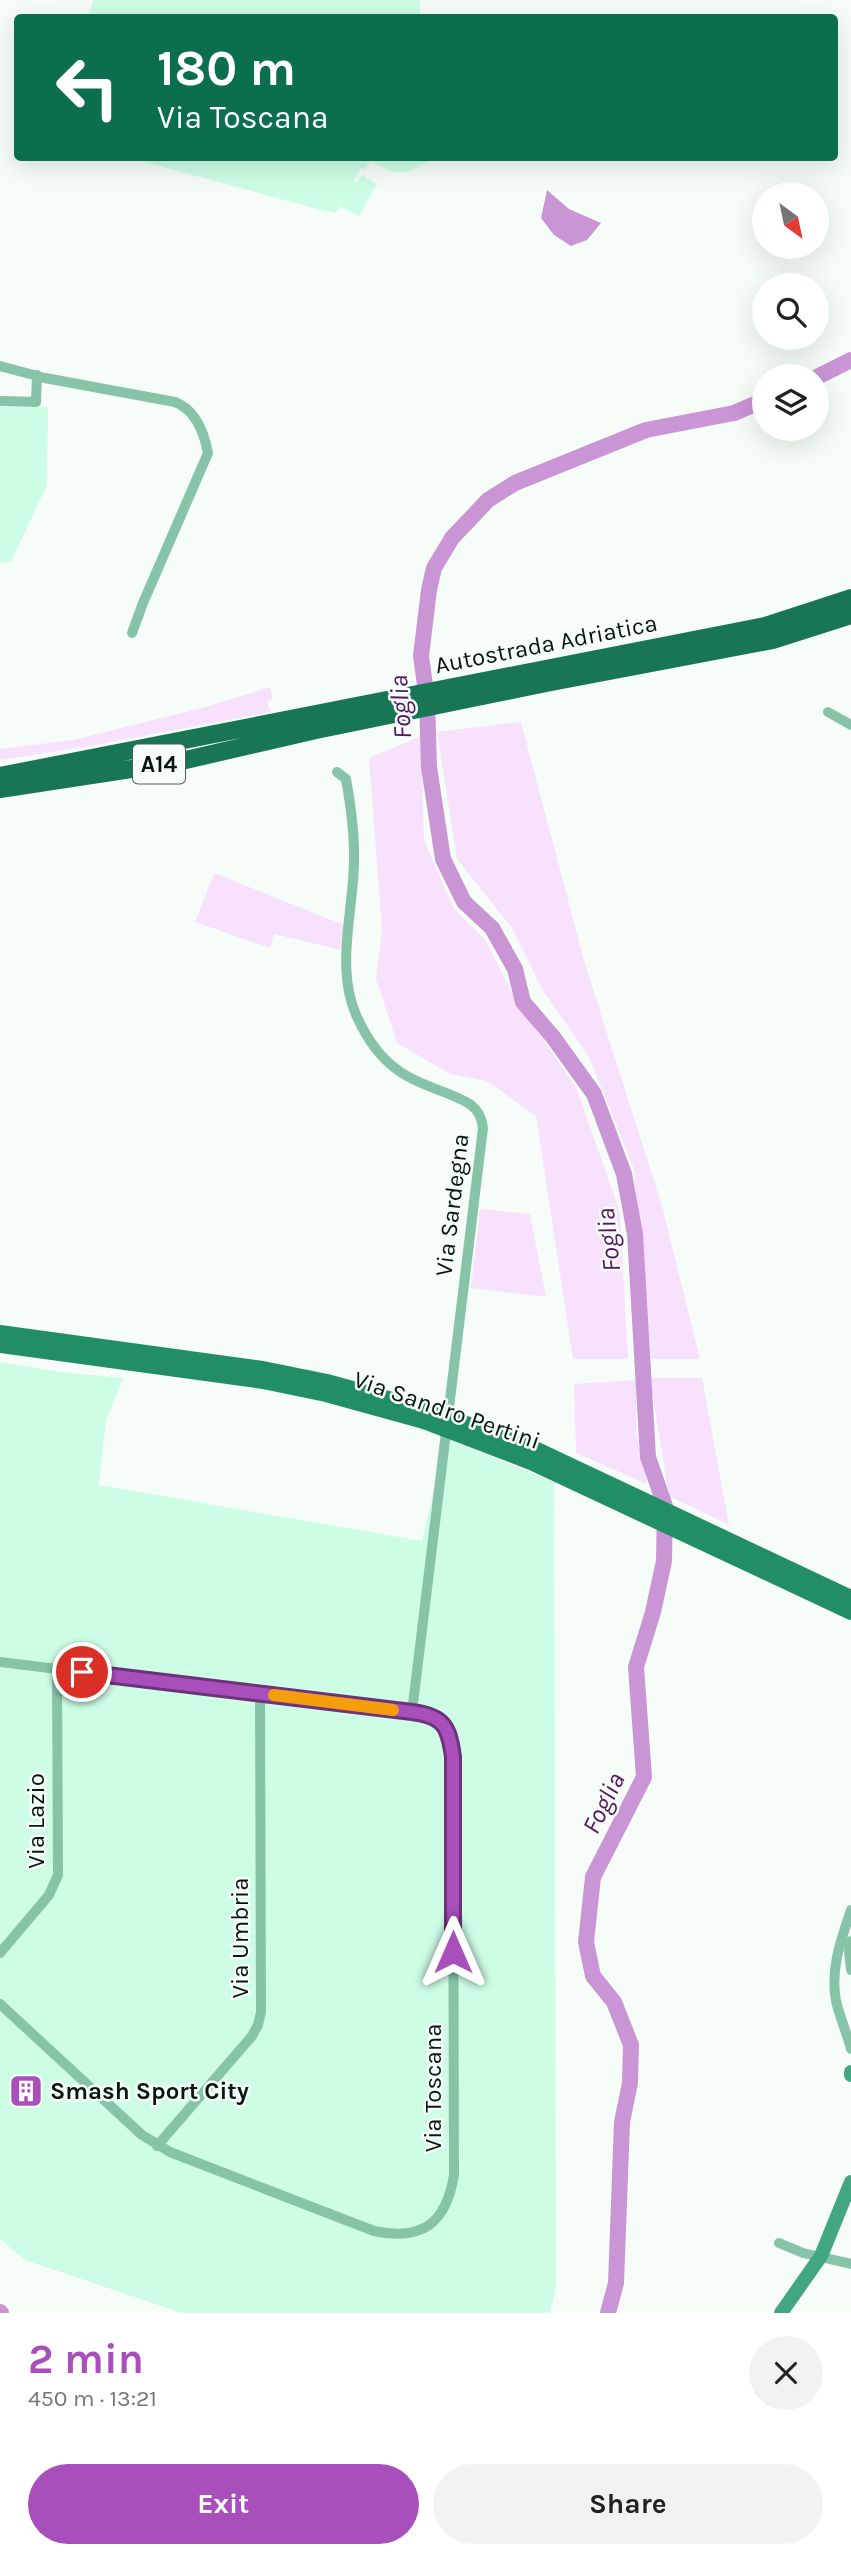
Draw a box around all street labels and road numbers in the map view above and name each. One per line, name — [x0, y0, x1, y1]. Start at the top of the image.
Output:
street label: Autostrada Adriatica — [432, 609, 660, 679]
road number: A14 — [133, 744, 185, 784]
street label: Via Sardegna — [429, 1132, 475, 1278]
street label: Via Sandro Pertini — [350, 1365, 544, 1455]
street label: Via Lazio — [22, 1773, 50, 1869]
street label: Via Umbria — [226, 1878, 254, 1998]
street label: Via Toscana — [419, 2024, 447, 2152]

